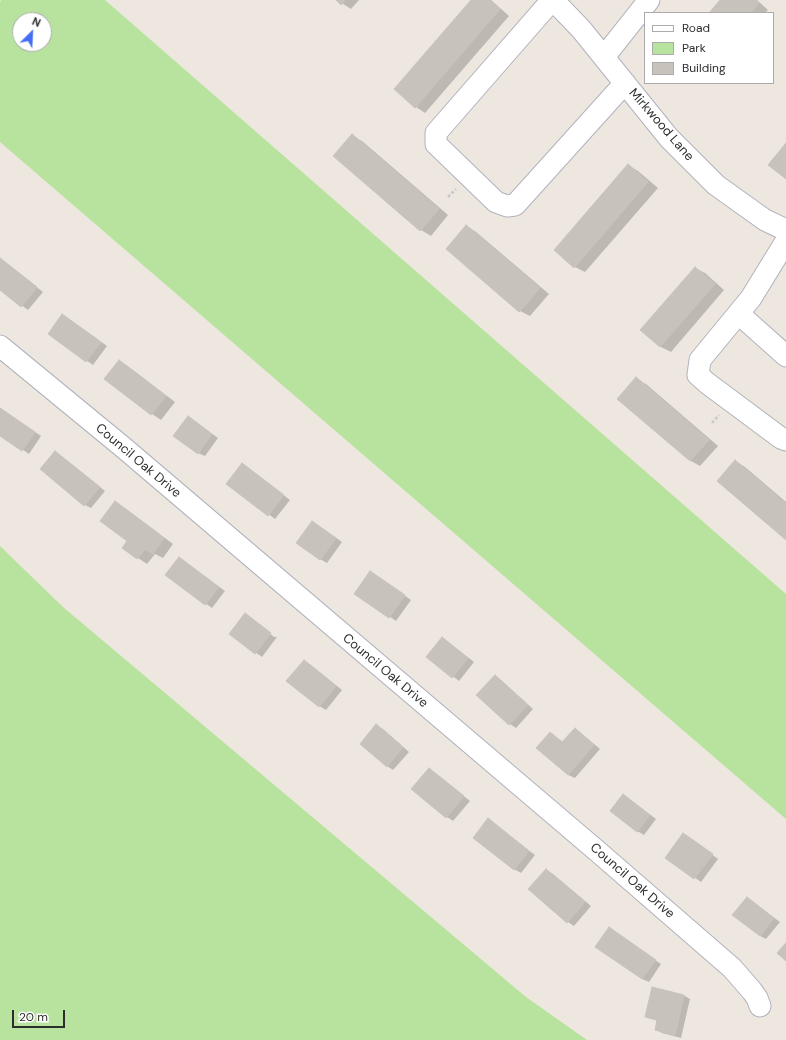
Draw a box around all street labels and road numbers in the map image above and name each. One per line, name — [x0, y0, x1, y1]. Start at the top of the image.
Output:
street label: Mirkwood Lane — [625, 86, 697, 164]
street label: Council Oak Drive — [92, 421, 184, 501]
street label: Council Oak Drive — [339, 631, 431, 711]
street label: Council Oak Drive — [587, 840, 677, 922]

